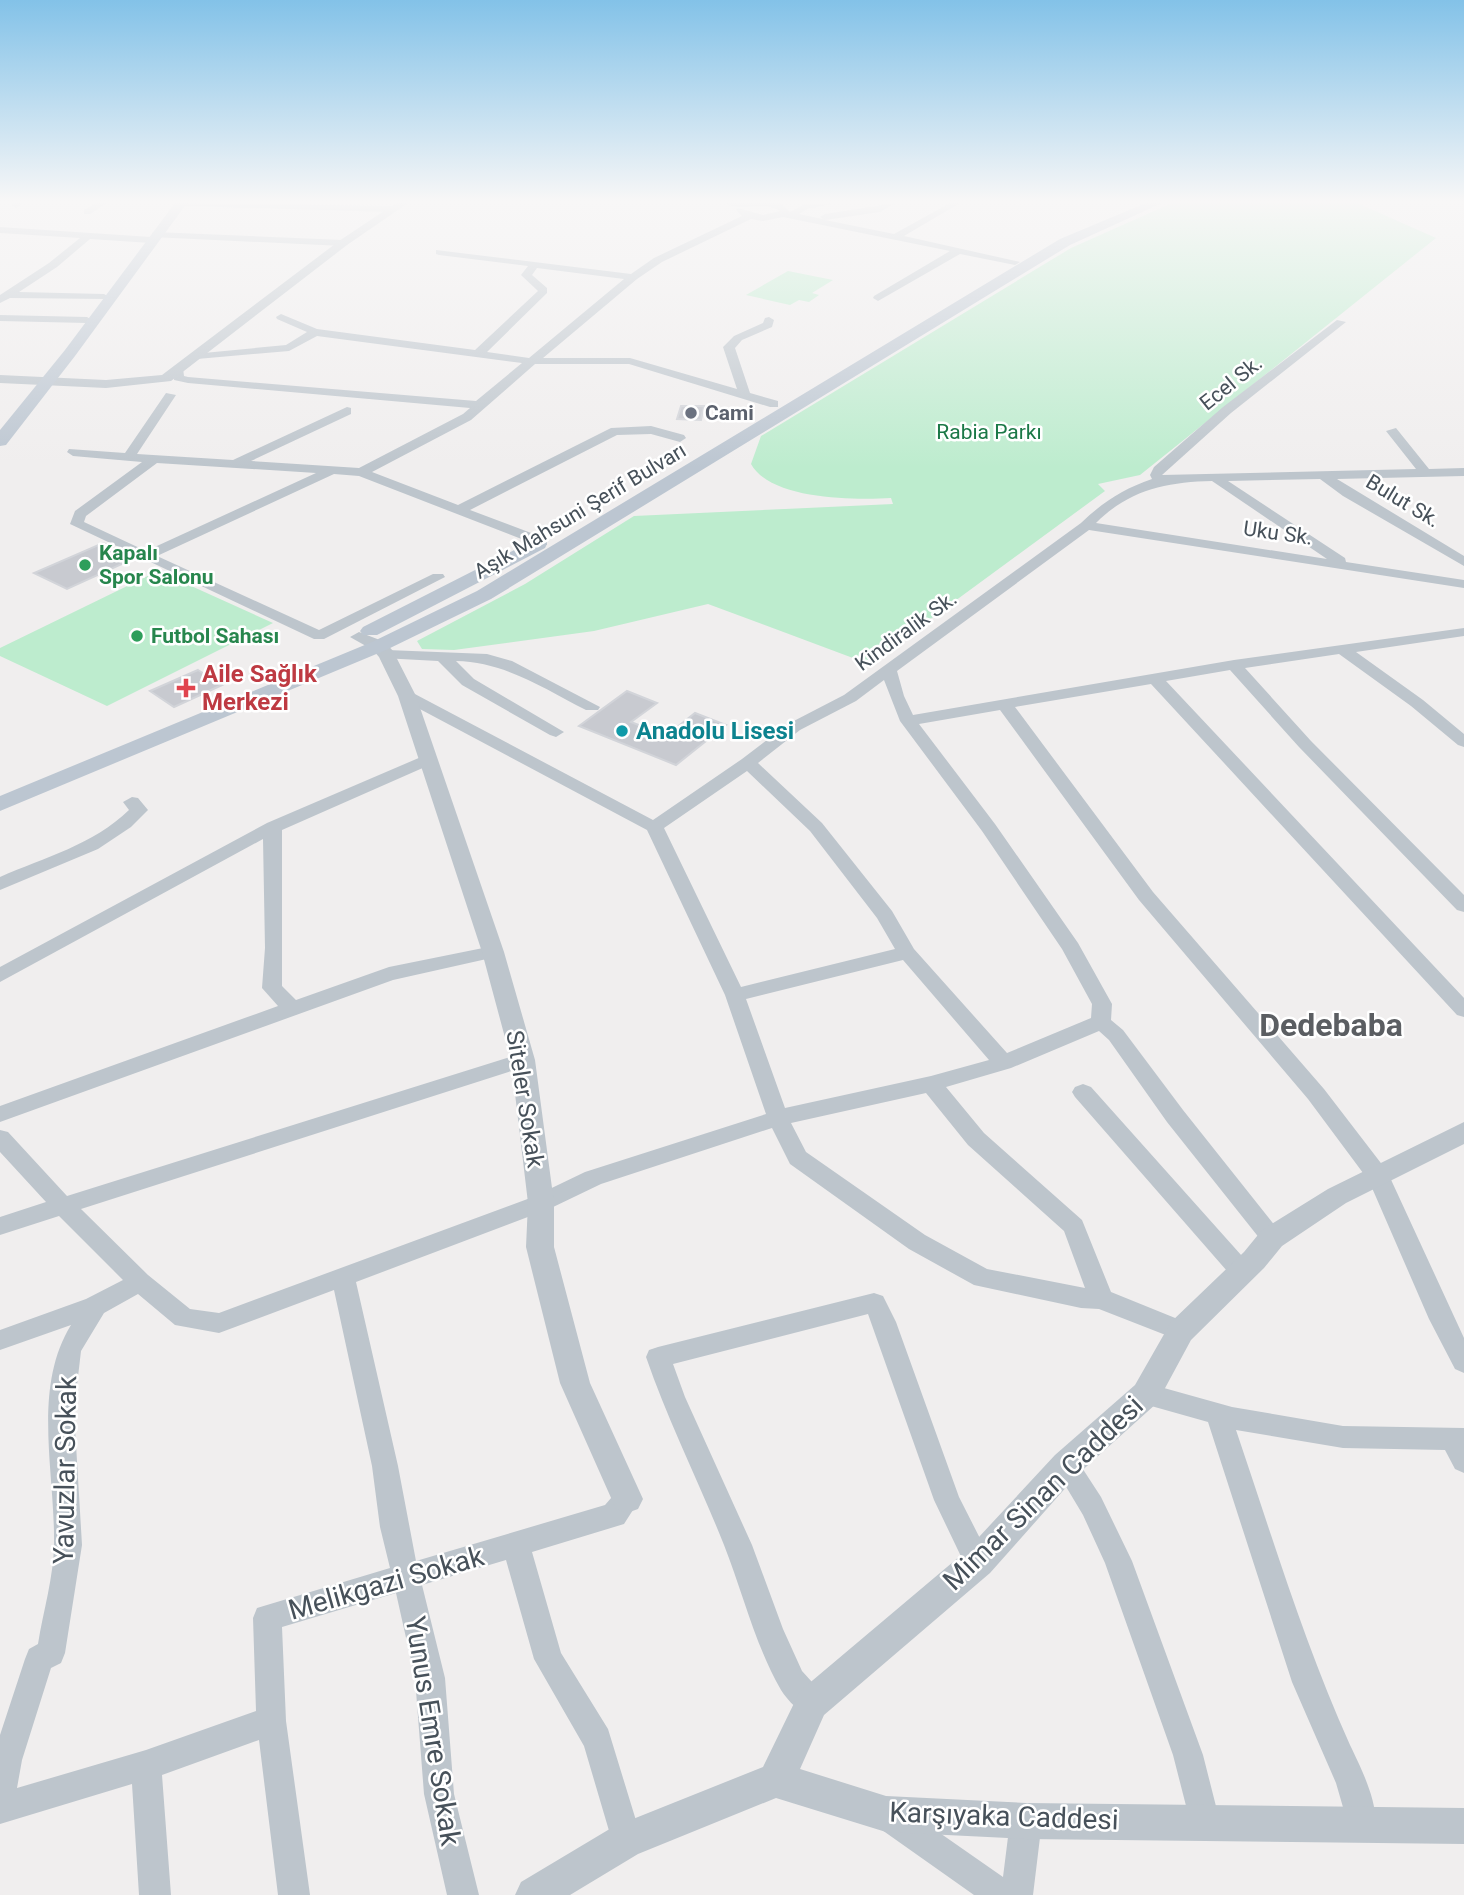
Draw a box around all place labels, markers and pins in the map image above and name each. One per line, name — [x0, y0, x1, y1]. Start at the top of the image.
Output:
place label: Cami — [705, 401, 754, 425]
marker: Cami — [683, 405, 699, 421]
place label: Kapalı Spor Salonu — [99, 541, 214, 589]
marker: Kapalı Spor Salonu — [77, 557, 93, 573]
place label: Futbol Sahası — [151, 624, 279, 648]
marker: Futbol Sahası — [129, 628, 145, 644]
place label: Aile Sağlık Merkezi — [202, 660, 318, 716]
marker: Aile Sağlık Merkezi — [176, 678, 196, 698]
place label: Anadolu Lisesi — [636, 717, 794, 745]
marker: Anadolu Lisesi — [614, 723, 630, 739]

